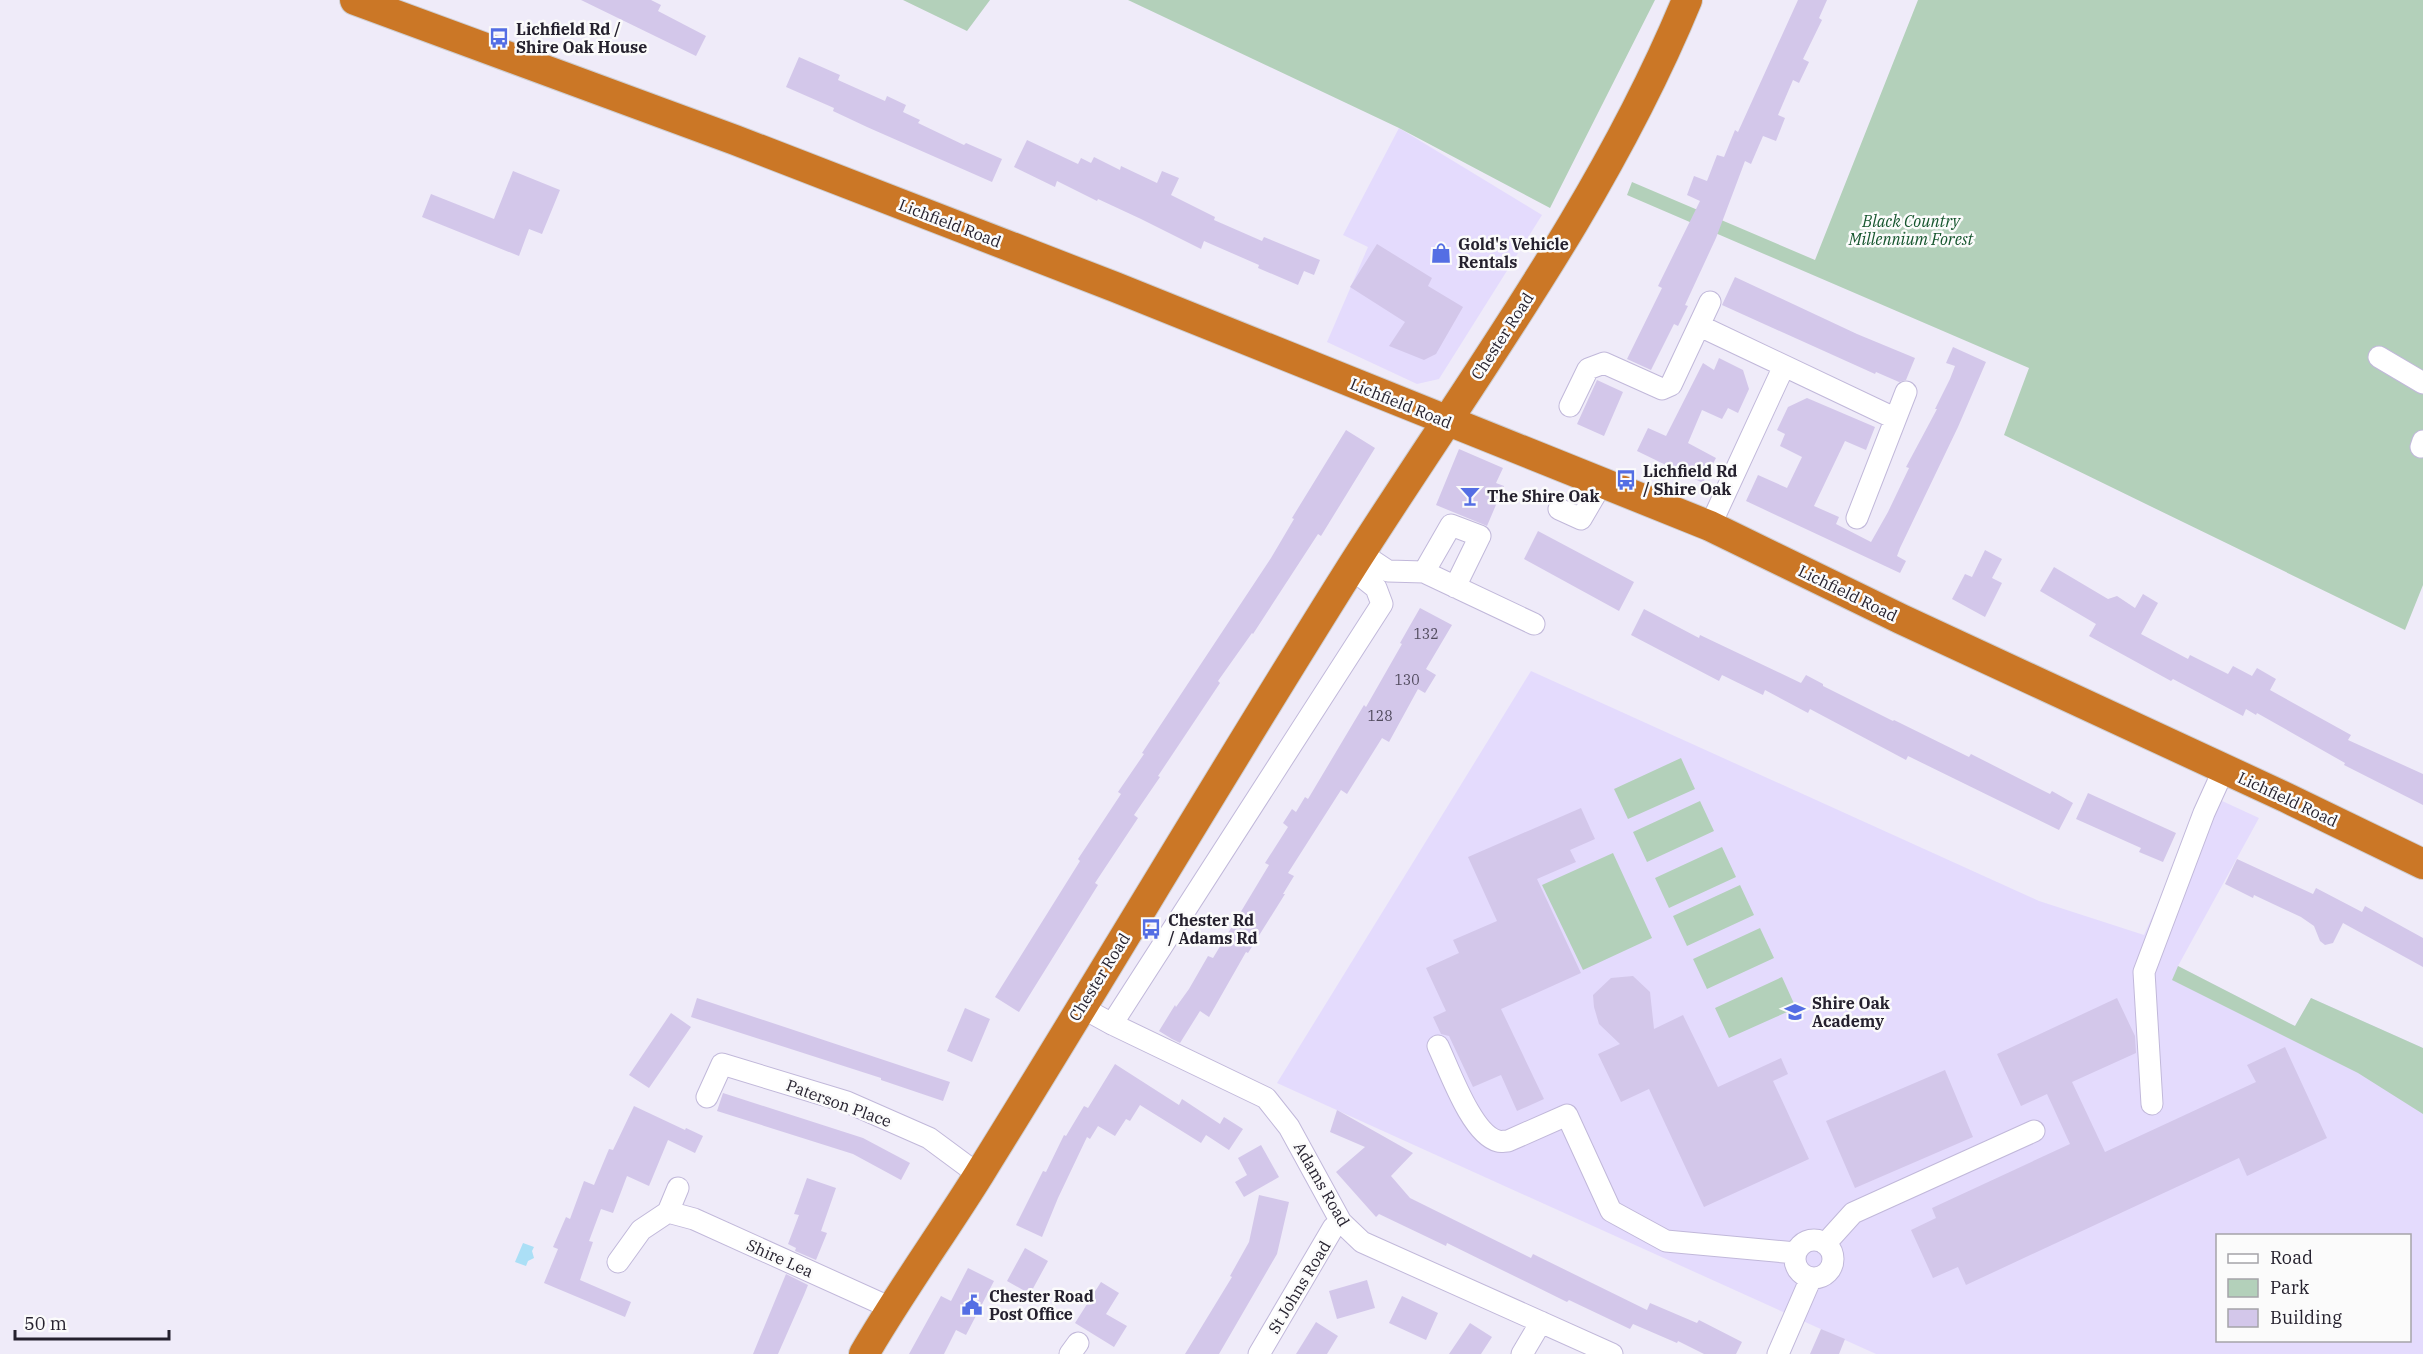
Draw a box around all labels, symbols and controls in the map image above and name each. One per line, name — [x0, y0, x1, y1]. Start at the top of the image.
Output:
place label: Lichfield Rd / Shire Oak House — [516, 19, 647, 57]
bus stop icon: Lichfield Rd / Shire Oak House — [487, 26, 511, 50]
street label: Lichfield Road — [896, 194, 1004, 252]
park label: Black Country Millennium Forest — [1848, 211, 1975, 249]
place label: Gold's Vehicle Rentals — [1458, 234, 1569, 272]
shop icon: Gold's Vehicle Rentals — [1429, 241, 1453, 265]
street label: Chester Road — [1466, 288, 1538, 383]
street label: Lichfield Road — [1347, 374, 1455, 433]
place label: Lichfield Rd / Shire Oak — [1643, 461, 1737, 499]
bus stop icon: Lichfield Rd / Shire Oak — [1614, 468, 1638, 492]
bar icon: The Shire Oak — [1458, 484, 1482, 508]
place label: The Shire Oak — [1487, 486, 1599, 506]
street label: Lichfield Road — [1795, 560, 1901, 626]
house number: 132 — [1413, 625, 1439, 643]
house number: 130 — [1394, 671, 1420, 689]
house number: 128 — [1367, 707, 1393, 725]
street label: Lichfield Road — [2235, 767, 2341, 831]
place label: Chester Rd / Adams Rd — [1168, 910, 1258, 948]
bus stop icon: Chester Rd / Adams Rd — [1139, 917, 1163, 941]
street label: Chester Road — [1064, 929, 1134, 1025]
place label: Shire Oak Academy — [1812, 993, 1890, 1031]
school or university icon: Shire Oak Academy — [1783, 1000, 1807, 1024]
street label: Paterson Place — [784, 1075, 894, 1131]
street label: Adams Road — [1290, 1138, 1354, 1230]
street label: Shire Lea — [744, 1234, 817, 1282]
legend — [2216, 1234, 2411, 1342]
street label: St Johns Road — [1263, 1237, 1335, 1337]
text: Road — [2270, 1246, 2313, 1269]
text: Park — [2270, 1276, 2310, 1299]
place label: Chester Road Post Office — [989, 1286, 1094, 1324]
public building icon: Chester Road Post Office — [960, 1293, 984, 1317]
scale bar — [15, 1303, 170, 1341]
text: Building — [2270, 1306, 2342, 1329]
text: 50 m — [24, 1312, 67, 1335]

